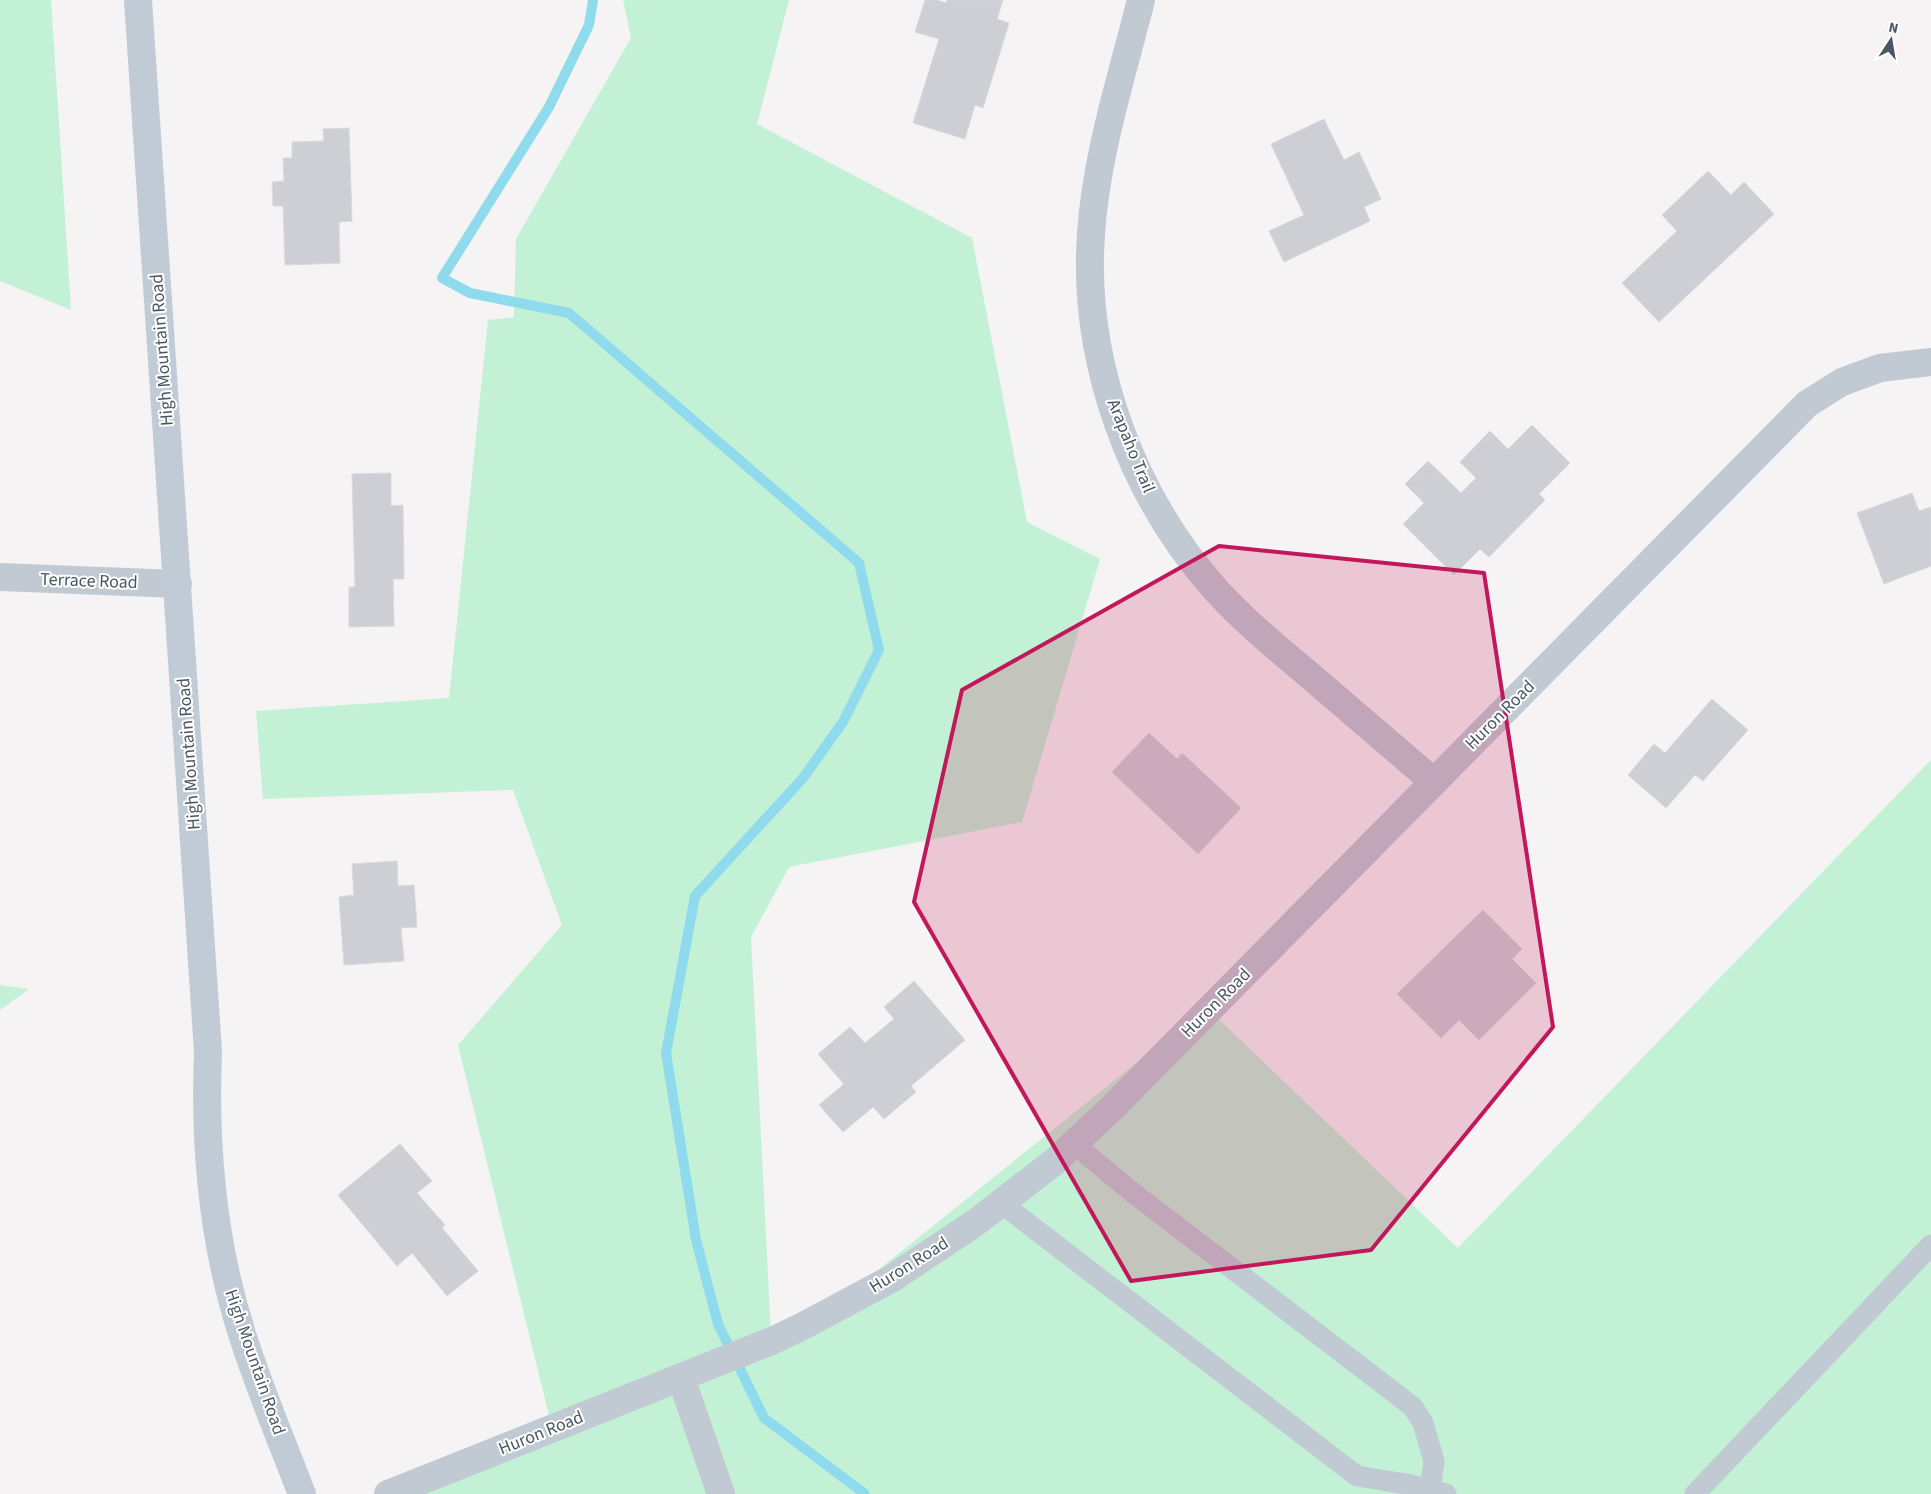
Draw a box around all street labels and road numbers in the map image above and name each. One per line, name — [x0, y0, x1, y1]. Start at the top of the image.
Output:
street label: High Mountain Road — [144, 273, 180, 427]
street label: Arapaho Trail — [1101, 395, 1161, 497]
street label: Terrace Road — [40, 567, 138, 595]
street label: Huron Road — [1460, 675, 1540, 755]
street label: High Mountain Road — [171, 677, 207, 831]
street label: Huron Road — [1176, 963, 1256, 1043]
street label: Huron Road — [864, 1231, 954, 1299]
street label: High Mountain Road — [218, 1286, 292, 1438]
street label: Huron Road — [495, 1405, 587, 1461]

